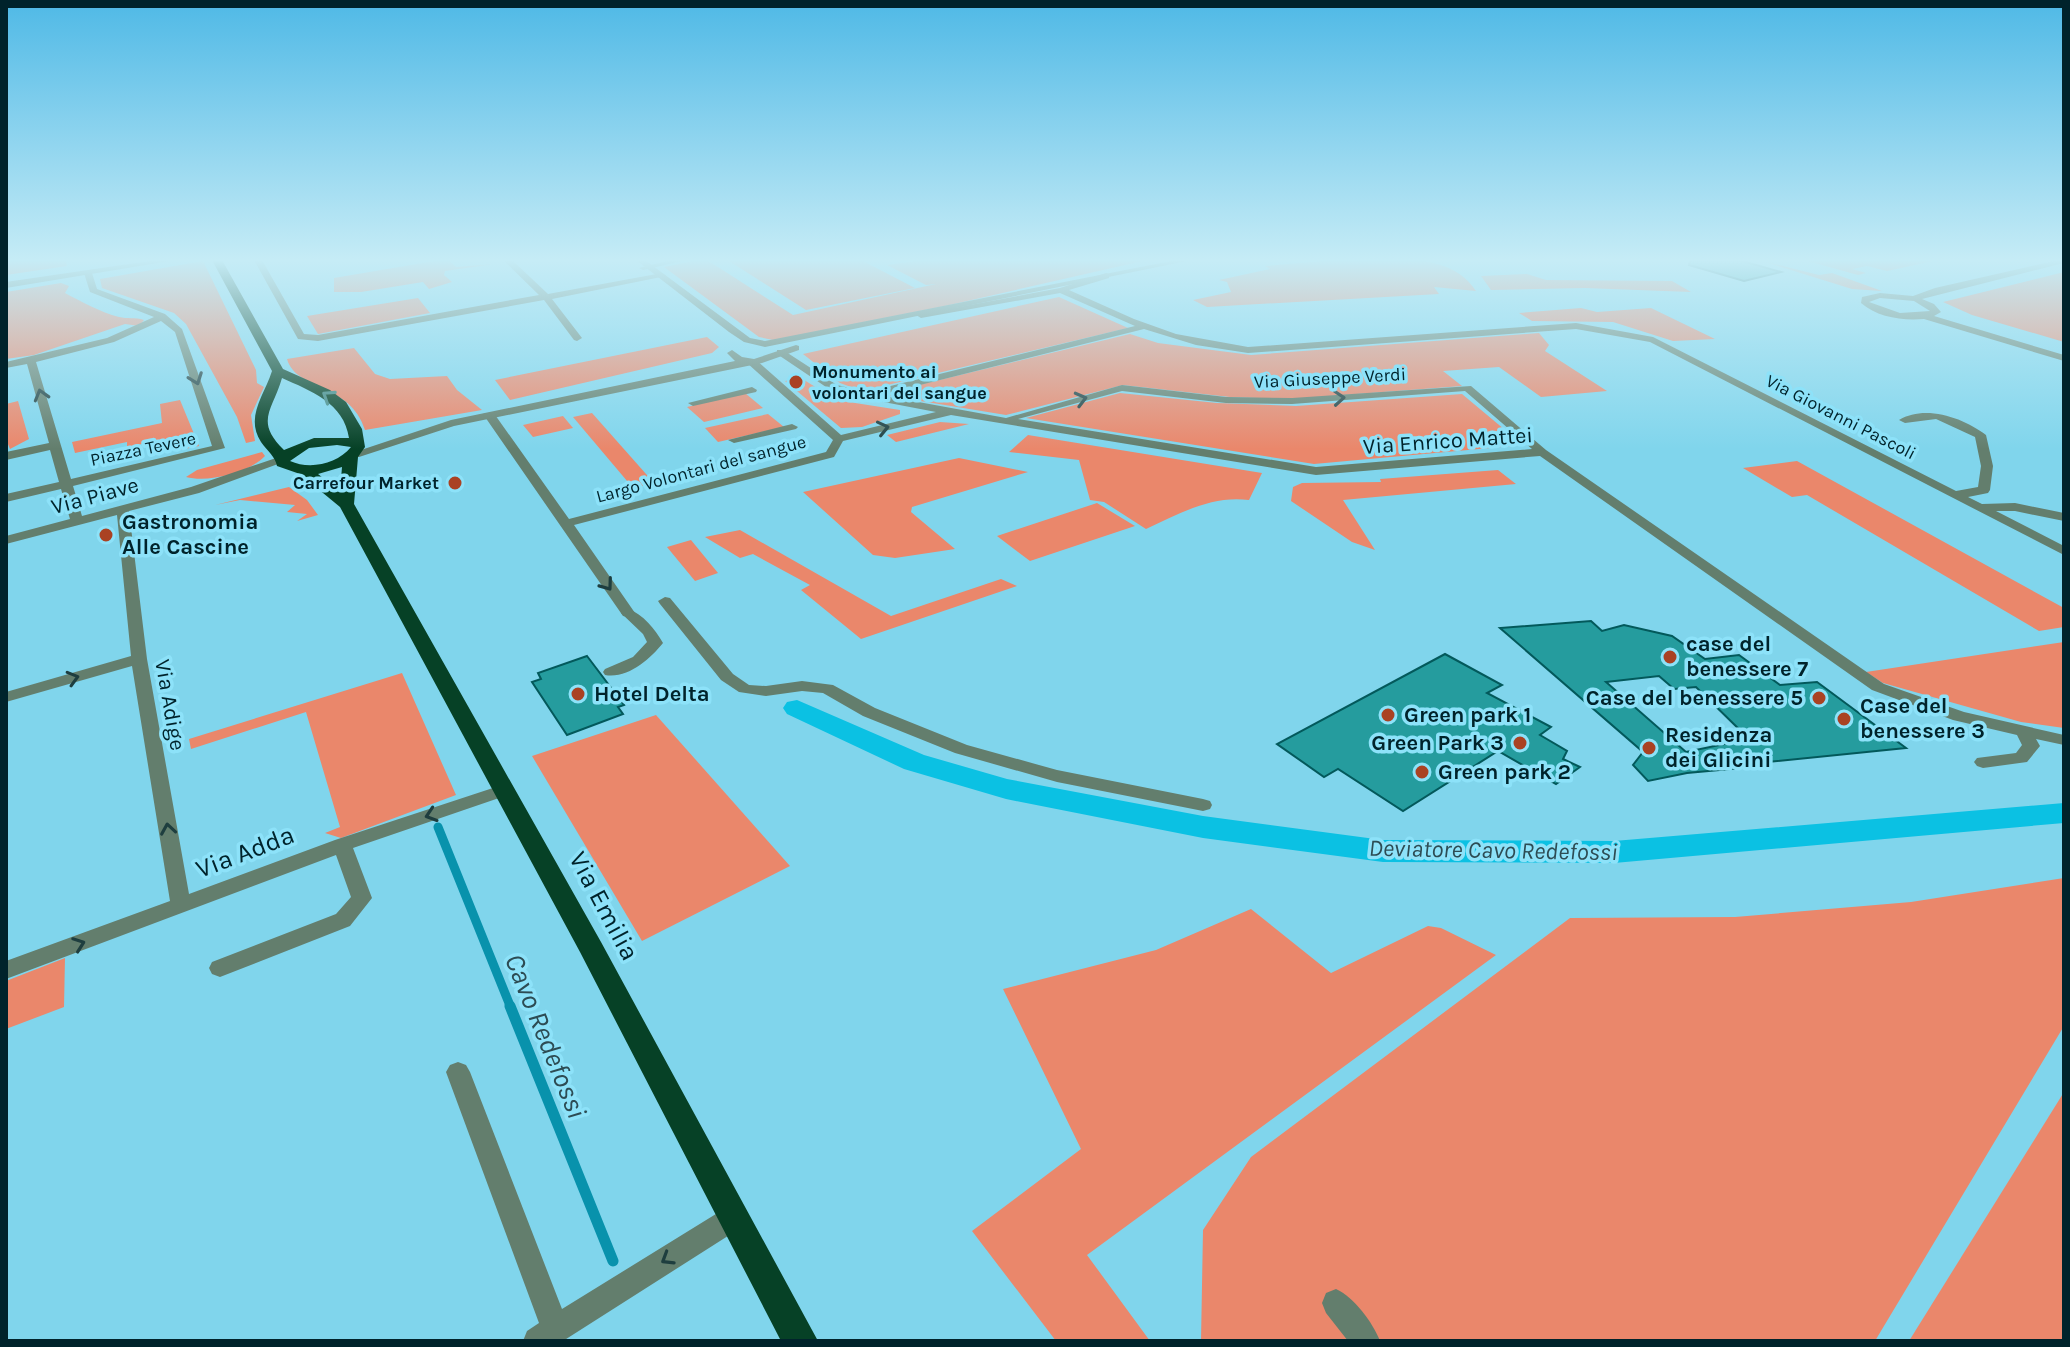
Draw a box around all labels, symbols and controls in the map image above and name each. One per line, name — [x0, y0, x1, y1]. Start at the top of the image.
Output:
place label: Monumento ai volontari del sangue — [812, 361, 987, 404]
street label: Via Giuseppe Verdi — [1253, 363, 1407, 393]
street label: Via Giovanni Pascoli — [1762, 370, 1920, 464]
one-way arrow — [186, 371, 203, 385]
marker: Monumento ai volontari del sangue — [787, 373, 805, 391]
one-way arrow — [34, 389, 50, 403]
one-way arrow — [1333, 390, 1346, 407]
one-way arrow — [322, 391, 337, 406]
one-way arrow — [1074, 392, 1088, 408]
one-way arrow — [875, 420, 889, 437]
street label: Via Enrico Mattei — [1362, 422, 1534, 460]
street label: Piazza Tevere — [88, 427, 198, 471]
street label: Largo Volontari del sangue — [594, 430, 808, 508]
street label: Via Piave — [48, 472, 142, 520]
place label: Carrefour Market — [293, 472, 439, 494]
marker: Carrefour Market — [446, 474, 464, 492]
place label: Gastronomia Alle Cascine — [122, 509, 258, 560]
marker: Gastronomia Alle Cascine — [97, 526, 115, 544]
one-way arrow — [598, 576, 612, 590]
place label: case del benessere 7 — [1686, 631, 1808, 682]
marker: case del benessere 7 — [1661, 648, 1679, 666]
street label: Via Adige — [149, 657, 191, 753]
one-way arrow — [65, 671, 79, 687]
place label: Hotel Delta — [594, 681, 710, 707]
marker: Hotel Delta — [569, 685, 587, 703]
place label: Case del benessere 5 — [1586, 685, 1803, 711]
marker: Case del benessere 5 — [1810, 689, 1828, 707]
place label: Case del benessere 3 — [1860, 693, 1985, 744]
place label: Green park 1 — [1404, 702, 1531, 728]
marker: Green park 1 — [1379, 706, 1397, 724]
marker: Case del benessere 3 — [1835, 710, 1853, 728]
place label: Residenza dei Glicini — [1665, 722, 1772, 773]
place label: Green Park 3 — [1371, 730, 1504, 756]
marker: Green Park 3 — [1511, 734, 1529, 752]
marker: Residenza dei Glicini — [1640, 739, 1658, 757]
place label: Green park 2 — [1438, 759, 1571, 785]
marker: Green park 2 — [1413, 763, 1431, 781]
one-way arrow — [425, 806, 439, 822]
street label: Via Adda — [191, 819, 299, 885]
one-way arrow — [161, 822, 178, 836]
water label: Deviatore Cavo Redefossi — [1368, 834, 1618, 866]
street label: Via Emilia — [562, 846, 646, 966]
one-way arrow — [71, 937, 85, 953]
water label: Cavo Redefossi — [498, 949, 594, 1123]
one-way arrow — [661, 1250, 676, 1265]

